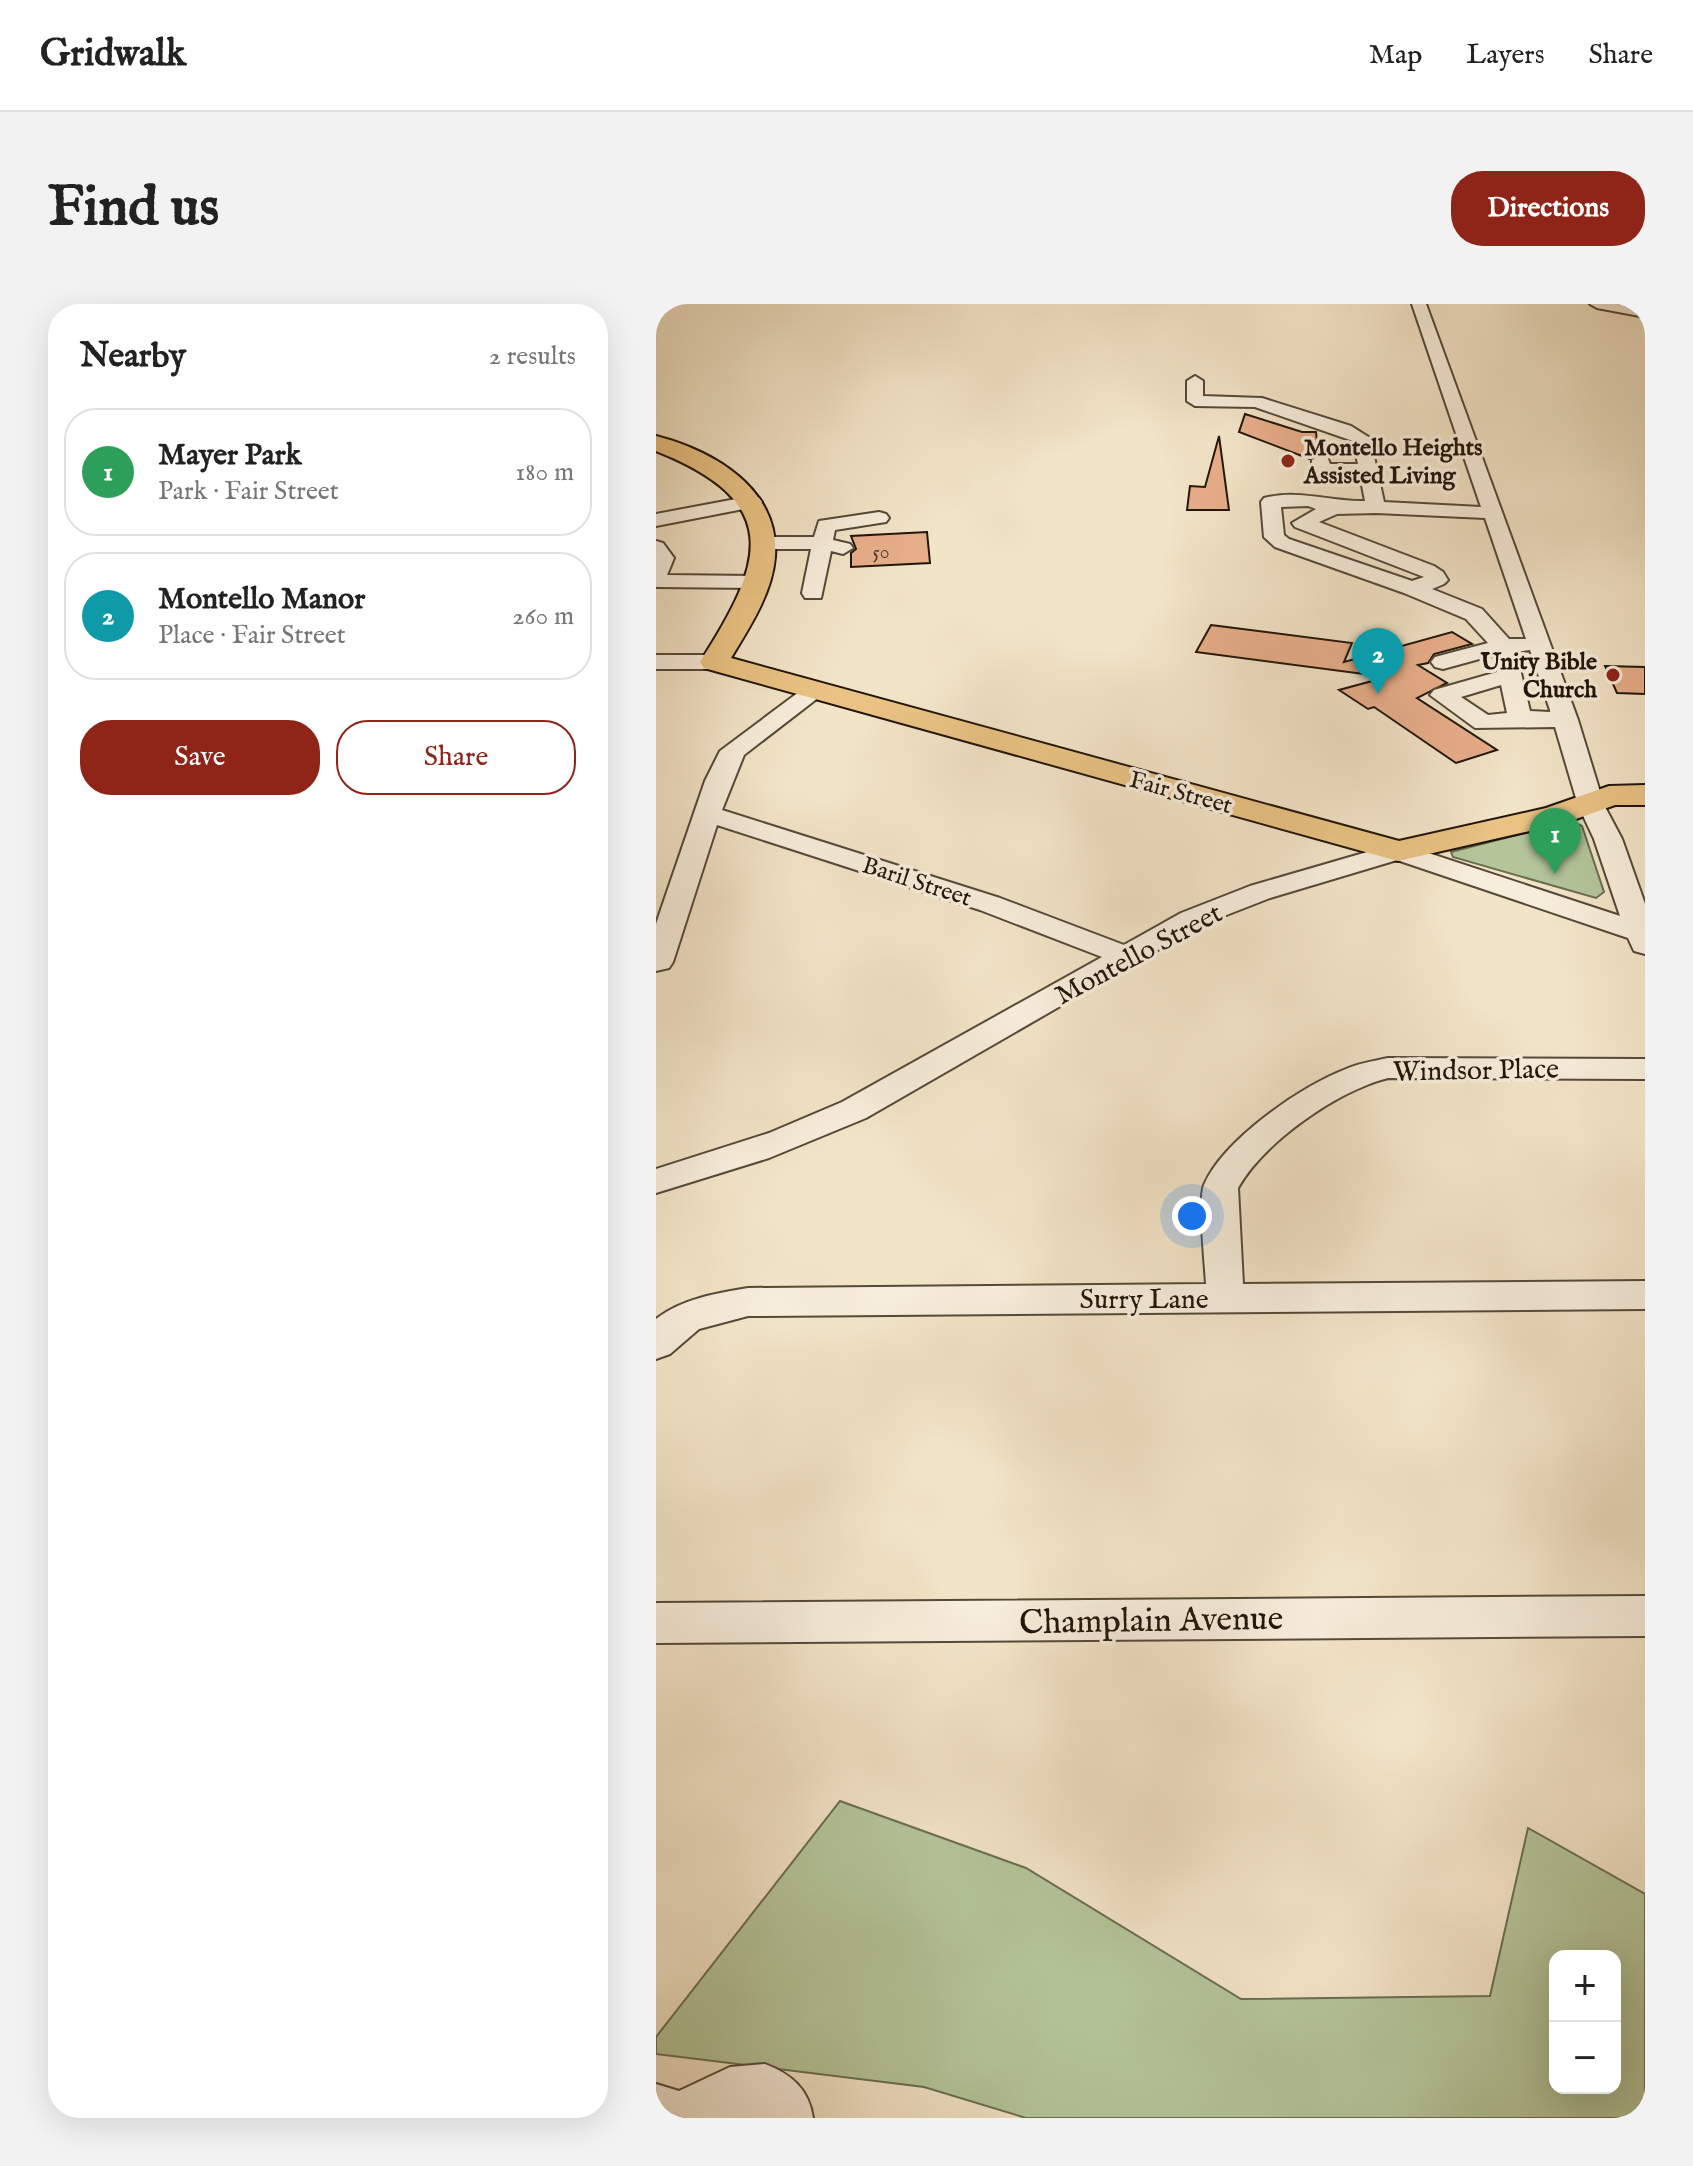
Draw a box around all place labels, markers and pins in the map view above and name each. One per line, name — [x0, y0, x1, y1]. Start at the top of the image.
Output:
place label: Montello Heights Assisted Living — [1303, 433, 1483, 492]
marker: Montello Heights Assisted Living — [1279, 452, 1297, 470]
pin: 2 — [1352, 628, 1404, 694]
place label: Unity Bible Church — [1479, 647, 1597, 706]
marker: Unity Bible Church — [1604, 666, 1622, 684]
pin: 1 — [1529, 808, 1581, 874]

